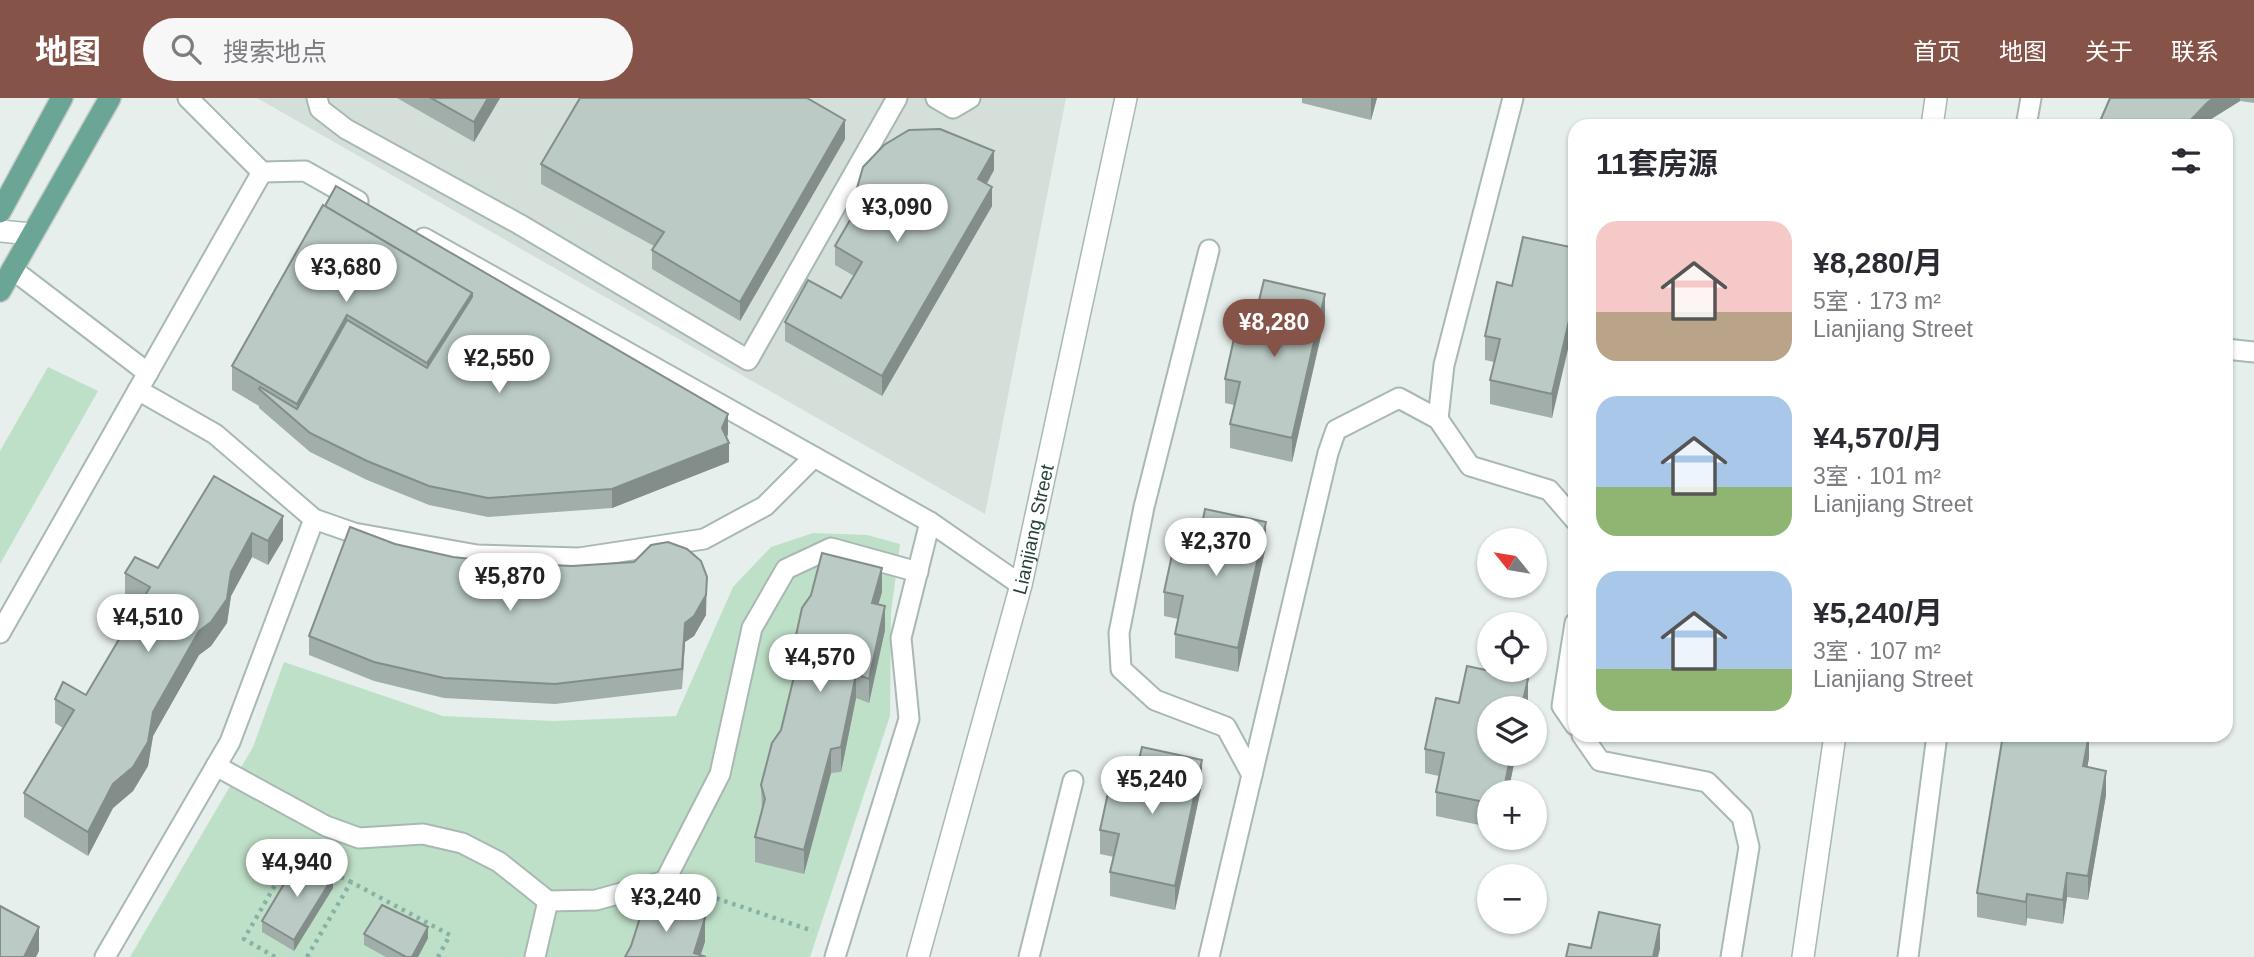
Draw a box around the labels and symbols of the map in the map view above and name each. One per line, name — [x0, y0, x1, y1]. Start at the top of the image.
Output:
pin: ¥3,090 — [840, 184, 954, 244]
pin: ¥3,680 — [289, 244, 403, 304]
pin: ¥8,280 — [1217, 300, 1331, 359]
pin: ¥2,550 — [442, 336, 556, 395]
street label: Lianjiang Street — [1009, 462, 1058, 597]
pin: ¥2,370 — [1159, 518, 1273, 578]
north arrow — [1477, 528, 1547, 598]
pin: ¥5,870 — [453, 554, 567, 613]
pin: ¥4,510 — [91, 594, 205, 654]
pin: ¥4,570 — [763, 634, 877, 694]
pin: ¥5,240 — [1095, 756, 1209, 816]
pin: ¥4,940 — [240, 840, 354, 899]
pin: ¥3,240 — [609, 874, 723, 934]

